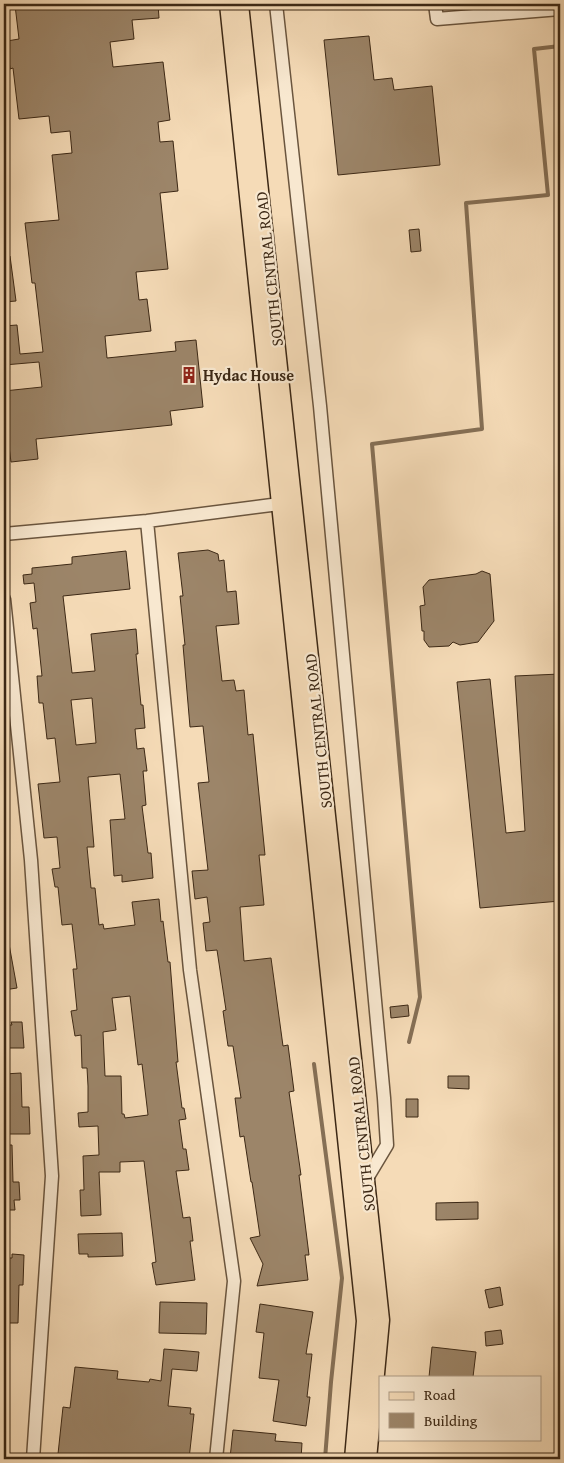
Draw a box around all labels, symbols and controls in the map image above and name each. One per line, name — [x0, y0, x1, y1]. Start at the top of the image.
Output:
street label: SOUTH CENTRAL ROAD — [249, 190, 289, 348]
place label: Hydac House — [203, 363, 294, 387]
building icon: Hydac House — [179, 365, 199, 385]
street label: SOUTH CENTRAL ROAD — [298, 652, 338, 810]
street label: SOUTH CENTRAL ROAD — [341, 1055, 381, 1213]
legend — [379, 1376, 542, 1440]
text: Road — [424, 1384, 455, 1405]
text: Building — [424, 1410, 478, 1431]

